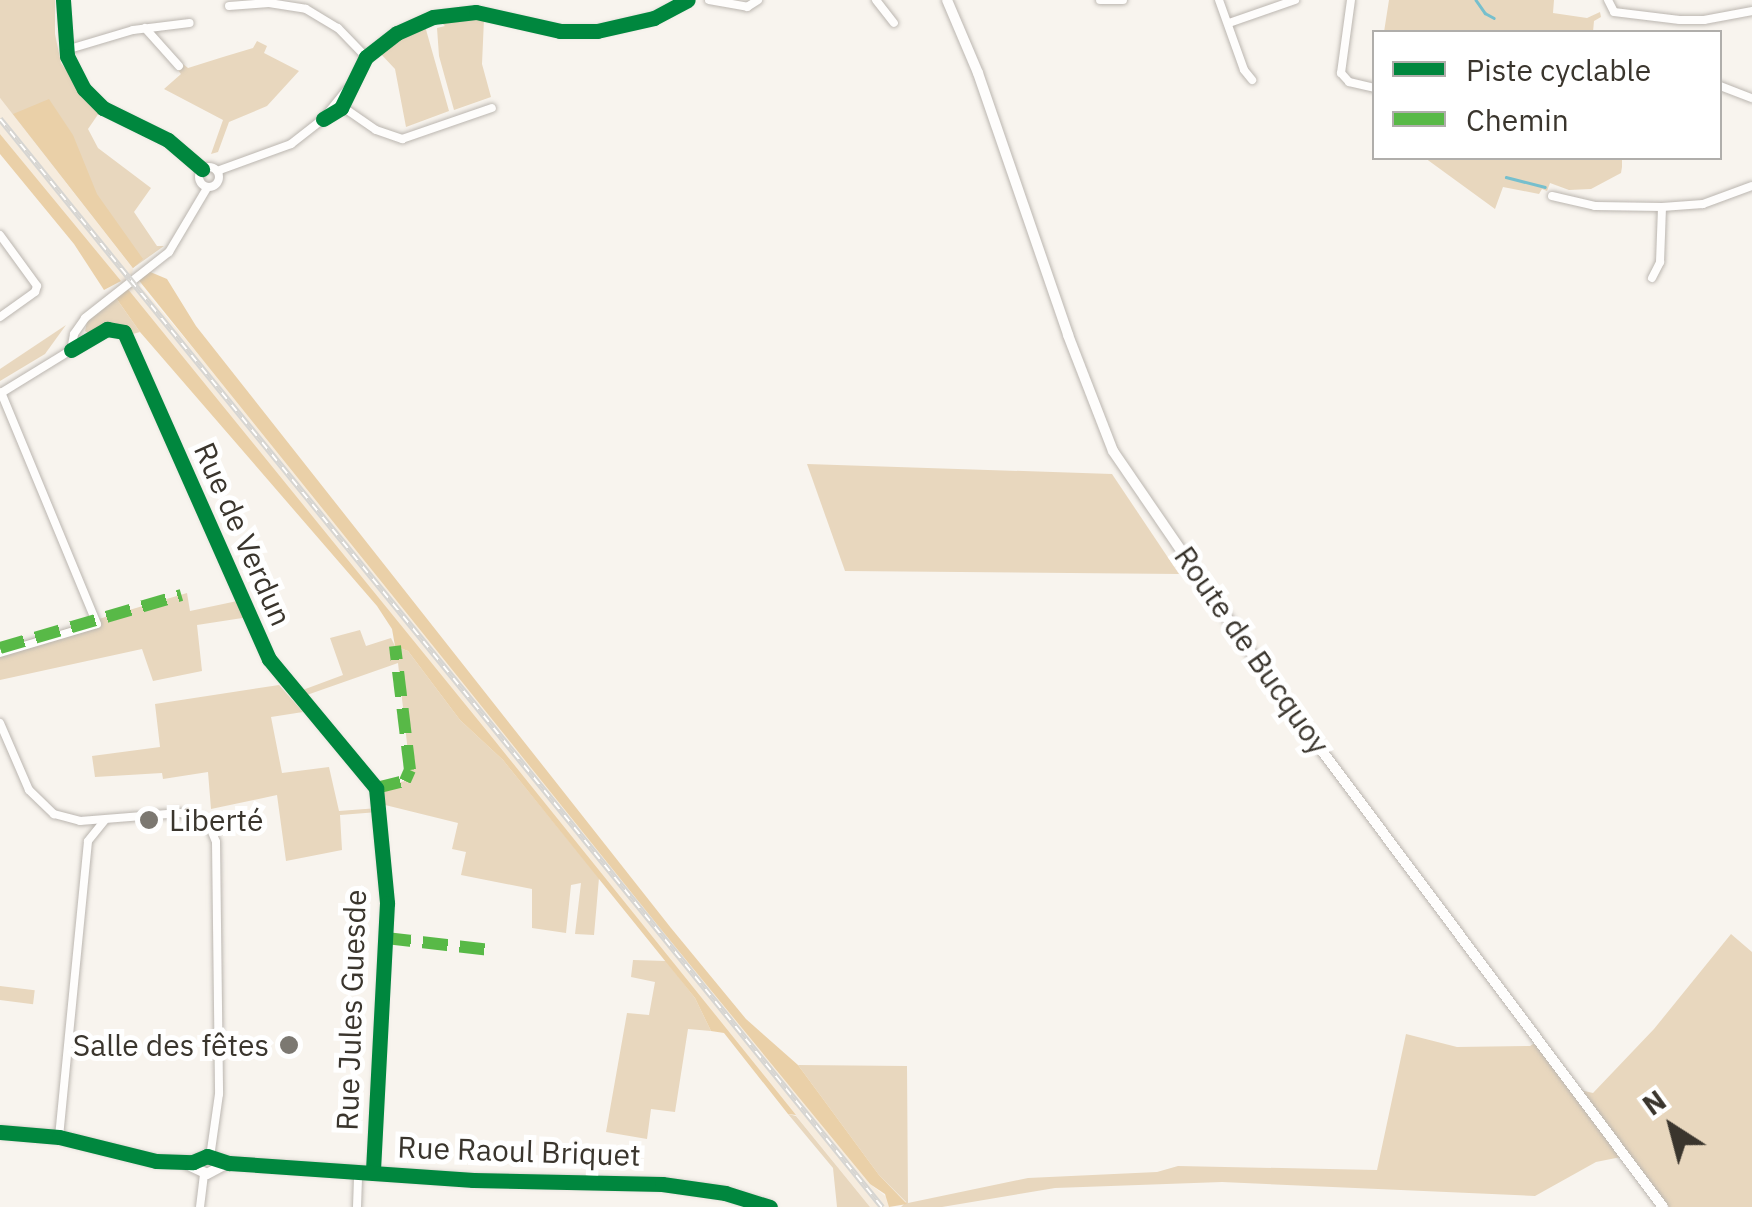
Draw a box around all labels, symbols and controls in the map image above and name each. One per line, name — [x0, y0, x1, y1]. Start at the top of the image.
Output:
legend — [1372, 30, 1722, 160]
text: Piste cyclable — [1466, 50, 1651, 89]
text: Chemin — [1466, 100, 1569, 139]
street label: Rue de Verdun — [187, 437, 299, 631]
street label: Route de Bucquoy — [1167, 539, 1337, 761]
place label: Liberté — [169, 802, 263, 838]
marker: Liberté — [138, 809, 160, 831]
street label: Rue Jules Guesde — [329, 889, 373, 1131]
place label: Salle des fêtes — [73, 1027, 269, 1063]
marker: Salle des fêtes — [278, 1034, 300, 1056]
north arrow — [1622, 1077, 1722, 1177]
text: N — [1635, 1081, 1673, 1123]
street label: Rue Raoul Briquet — [397, 1129, 641, 1173]

